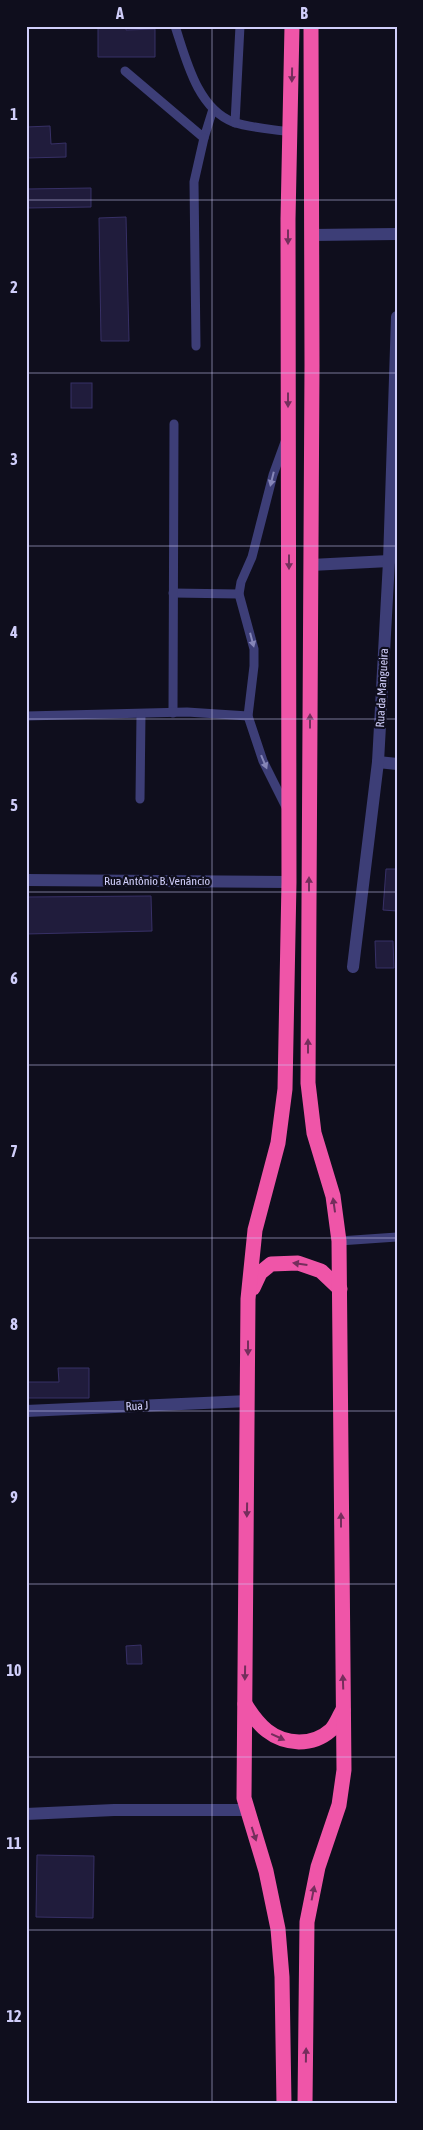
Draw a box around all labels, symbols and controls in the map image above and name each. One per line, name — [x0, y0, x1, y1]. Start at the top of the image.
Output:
text: A — [115, 4, 124, 22]
text: B — [300, 4, 308, 22]
one-way arrow — [287, 67, 295, 83]
text: 1 — [10, 105, 18, 123]
one-way arrow — [284, 230, 292, 246]
text: 2 — [10, 278, 18, 296]
one-way arrow — [284, 392, 292, 408]
text: 3 — [10, 450, 18, 468]
one-way arrow — [268, 472, 276, 487]
one-way arrow — [285, 555, 293, 571]
text: 4 — [9, 623, 18, 641]
one-way arrow — [248, 633, 256, 648]
street label: Rua da Mangueira — [373, 648, 391, 728]
one-way arrow — [306, 713, 314, 729]
one-way arrow — [260, 755, 268, 769]
text: 5 — [10, 796, 18, 814]
street label: Rua Antônio B. Venâncio — [104, 874, 210, 888]
one-way arrow — [305, 875, 313, 891]
text: 6 — [10, 969, 18, 987]
one-way arrow — [304, 1038, 312, 1054]
text: 7 — [10, 1142, 18, 1160]
one-way arrow — [330, 1197, 338, 1213]
one-way arrow — [291, 1260, 307, 1268]
text: 8 — [10, 1315, 18, 1333]
one-way arrow — [244, 1340, 252, 1356]
street label: Rua J — [125, 1398, 149, 1414]
text: 9 — [10, 1488, 18, 1506]
one-way arrow — [243, 1502, 251, 1518]
one-way arrow — [337, 1512, 345, 1528]
text: 10 — [6, 1661, 22, 1679]
one-way arrow — [241, 1665, 249, 1681]
one-way arrow — [339, 1674, 347, 1690]
one-way arrow — [271, 1733, 286, 1742]
one-way arrow — [250, 1826, 258, 1841]
text: 11 — [6, 1834, 22, 1852]
one-way arrow — [309, 1885, 317, 1901]
text: 12 — [6, 2007, 22, 2025]
one-way arrow — [302, 2047, 310, 2063]

